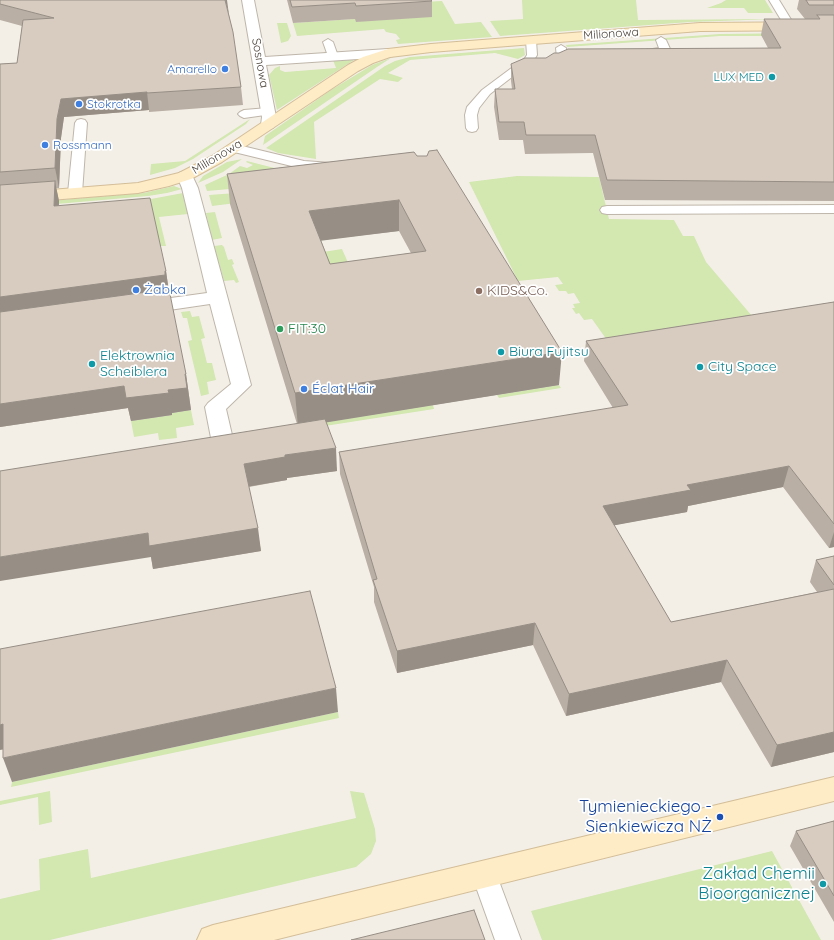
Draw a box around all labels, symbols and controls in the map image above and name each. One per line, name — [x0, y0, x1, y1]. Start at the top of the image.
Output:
street label: Milionowa — [583, 25, 639, 43]
street label: Sosnowa — [249, 37, 271, 89]
place label: Amarello — [167, 62, 217, 76]
marker: Amarello — [220, 64, 230, 74]
place label: LUX MED — [714, 70, 764, 84]
marker: LUX MED — [767, 72, 777, 82]
place label: Stokrotka — [87, 97, 141, 111]
marker: Stokrotka — [74, 99, 84, 109]
street label: Milionowa — [189, 137, 245, 177]
place label: Rossmann — [53, 138, 112, 152]
marker: Rossmann — [40, 140, 50, 150]
place label: Żabka — [144, 282, 186, 298]
place label: KIDS&Co. — [487, 283, 548, 299]
marker: Żabka — [131, 285, 141, 295]
marker: KIDS&Co. — [474, 286, 484, 296]
place label: FIT:30 — [288, 321, 326, 337]
marker: FIT:30 — [275, 324, 285, 334]
place label: Biura Fujitsu — [509, 344, 589, 360]
marker: Biura Fujitsu — [496, 347, 506, 357]
place label: Elektrownia Scheiblera — [100, 348, 175, 380]
marker: Elektrownia Scheiblera — [87, 359, 97, 369]
place label: City Space — [708, 359, 777, 375]
marker: City Space — [695, 362, 705, 372]
place label: Éclat Hair — [312, 381, 374, 397]
marker: Éclat Hair — [299, 384, 309, 394]
place label: Tymienieckiego - Sienkiewicza NŻ — [579, 797, 712, 837]
marker: Tymienieckiego - Sienkiewicza NŻ — [715, 812, 725, 822]
place label: Zakład Chemii Bioorganicznej — [698, 864, 815, 904]
marker: Zakład Chemii Bioorganicznej — [818, 879, 828, 889]

